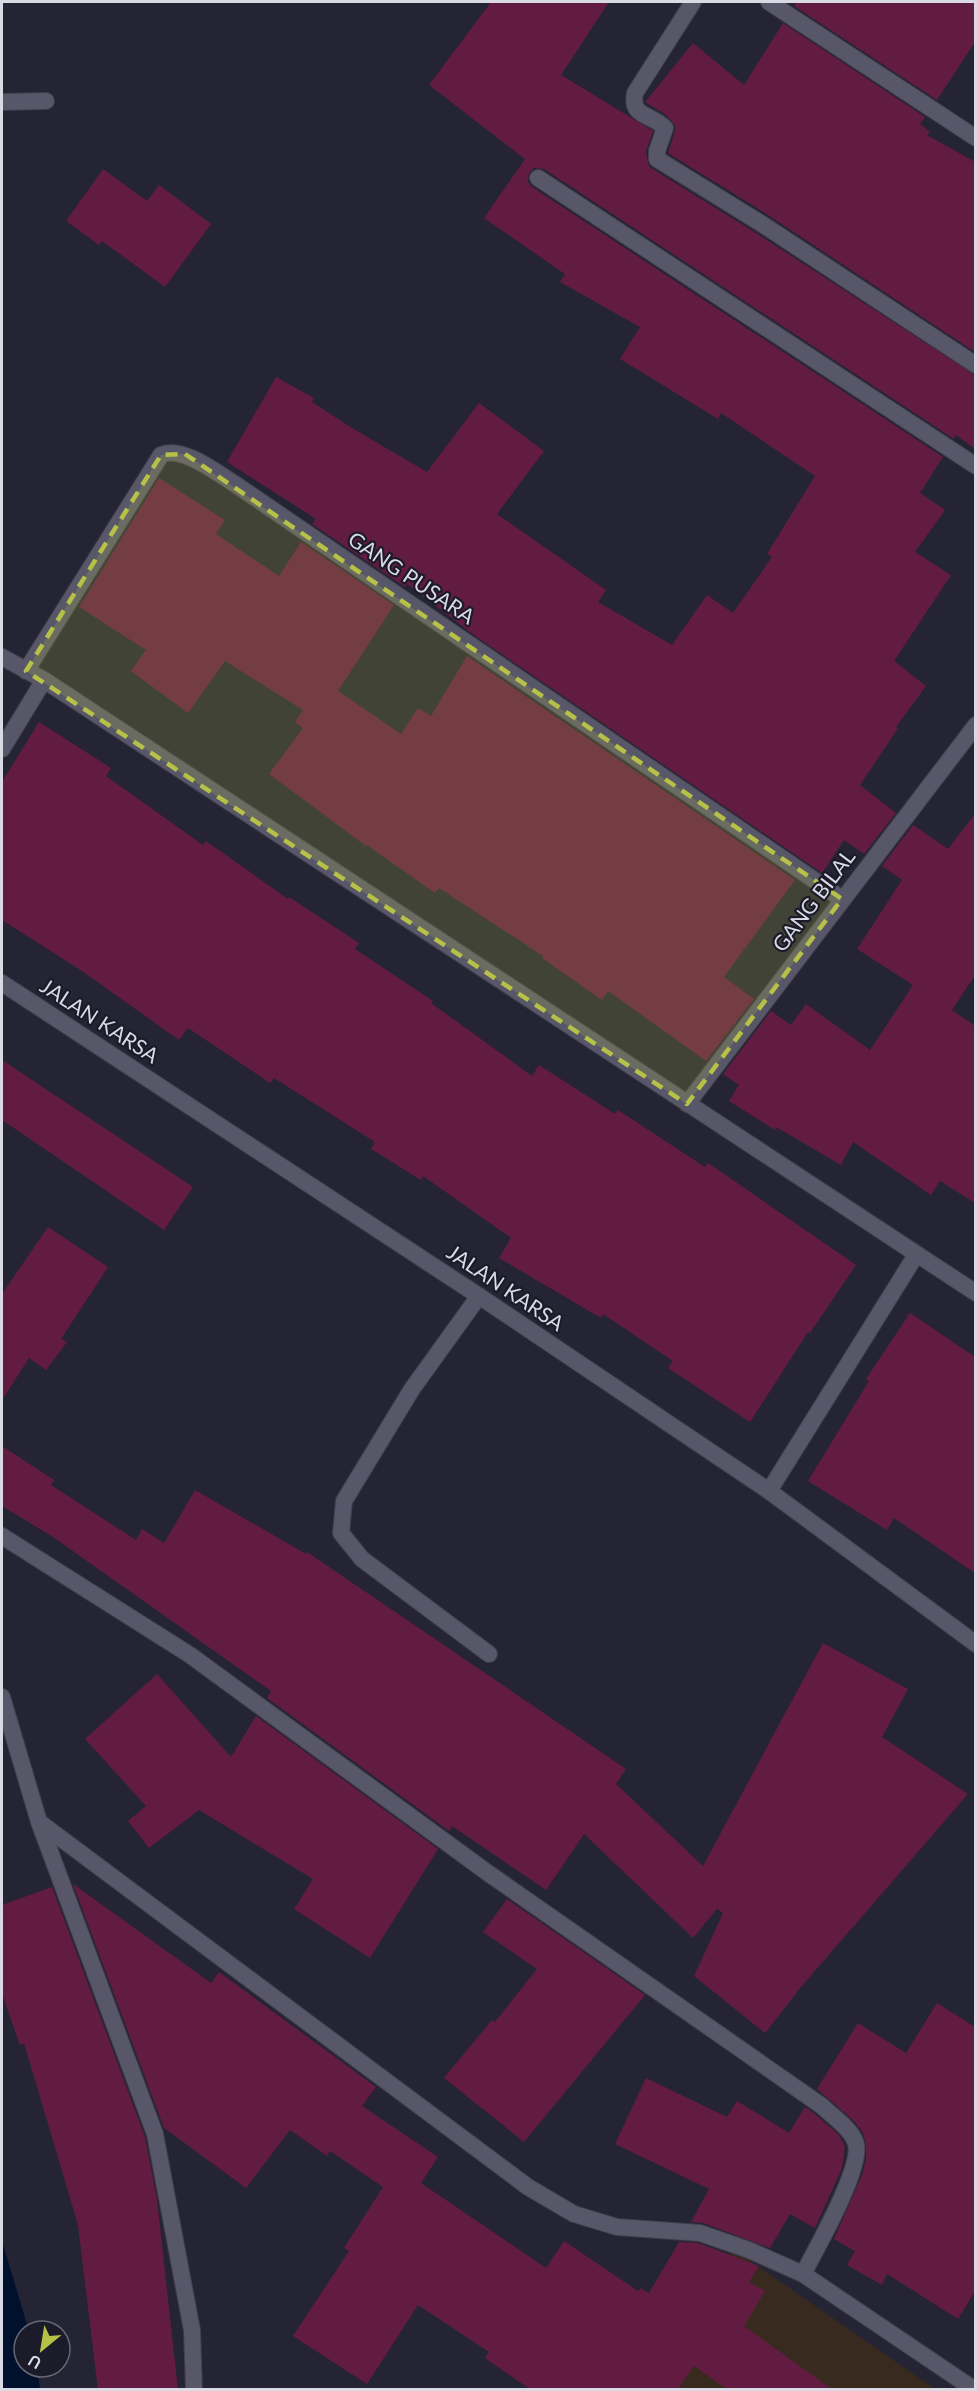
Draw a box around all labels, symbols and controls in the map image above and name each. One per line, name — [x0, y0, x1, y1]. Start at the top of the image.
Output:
street label: GANG PUSARA — [344, 526, 481, 629]
street label: GANG BILAL — [766, 844, 860, 956]
street label: JALAN KARSA — [36, 972, 164, 1068]
street label: JALAN KARSA — [443, 1239, 570, 1336]
north arrow — [12, 2319, 72, 2379]
text: U — [24, 2351, 44, 2374]

